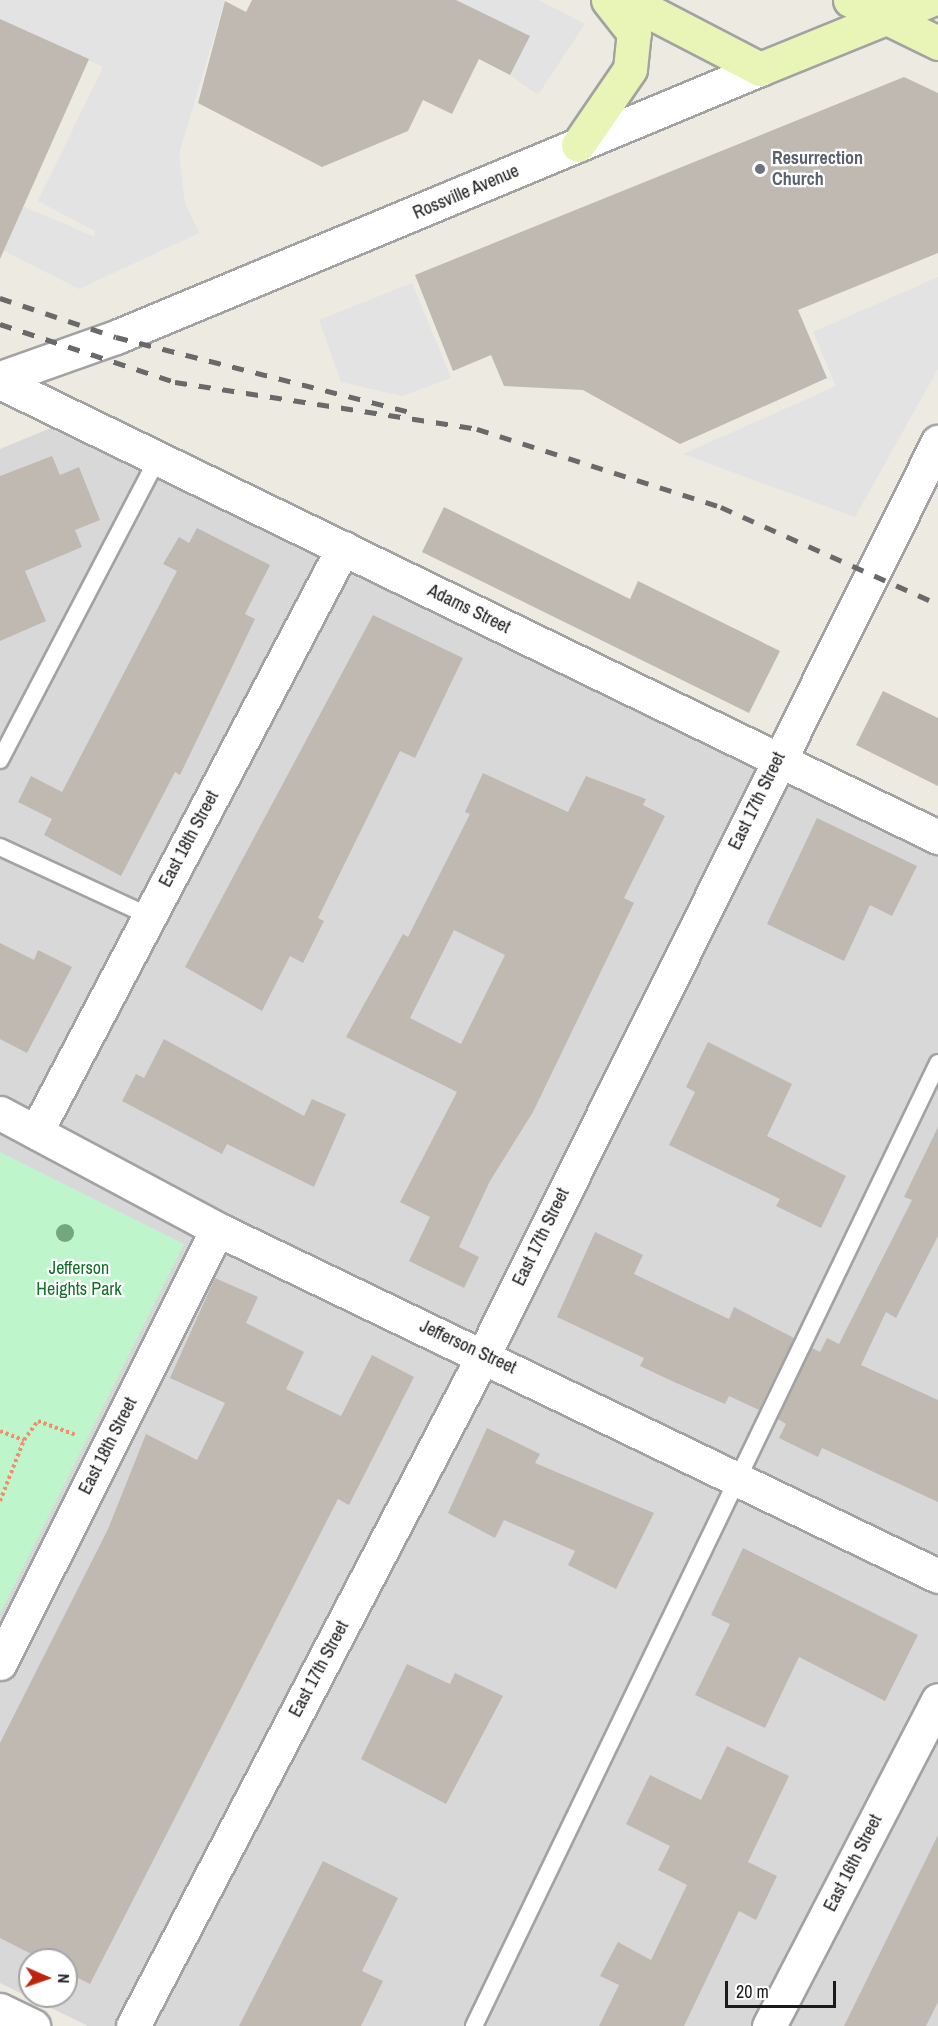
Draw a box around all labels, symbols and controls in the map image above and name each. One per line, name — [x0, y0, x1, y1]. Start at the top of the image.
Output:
place label: Resurrection Church — [772, 148, 863, 190]
street label: Rossville Avenue — [409, 160, 523, 224]
marker: Resurrection Church — [753, 162, 767, 176]
street label: Adams Street — [424, 580, 514, 638]
street label: East 17th Street — [724, 749, 790, 853]
street label: East 18th Street — [155, 787, 223, 891]
street label: East 17th Street — [508, 1185, 574, 1289]
park label: Jefferson Heights Park — [36, 1258, 122, 1300]
street label: Jefferson Street — [416, 1315, 520, 1379]
street label: East 18th Street — [74, 1394, 142, 1498]
street label: East 17th Street — [285, 1617, 353, 1721]
street label: East 16th Street — [819, 1811, 887, 1915]
north arrow — [18, 1948, 78, 2008]
scale bar — [728, 1969, 839, 2007]
text: N — [53, 1973, 75, 1984]
text: 20 m — [736, 1979, 769, 2004]

